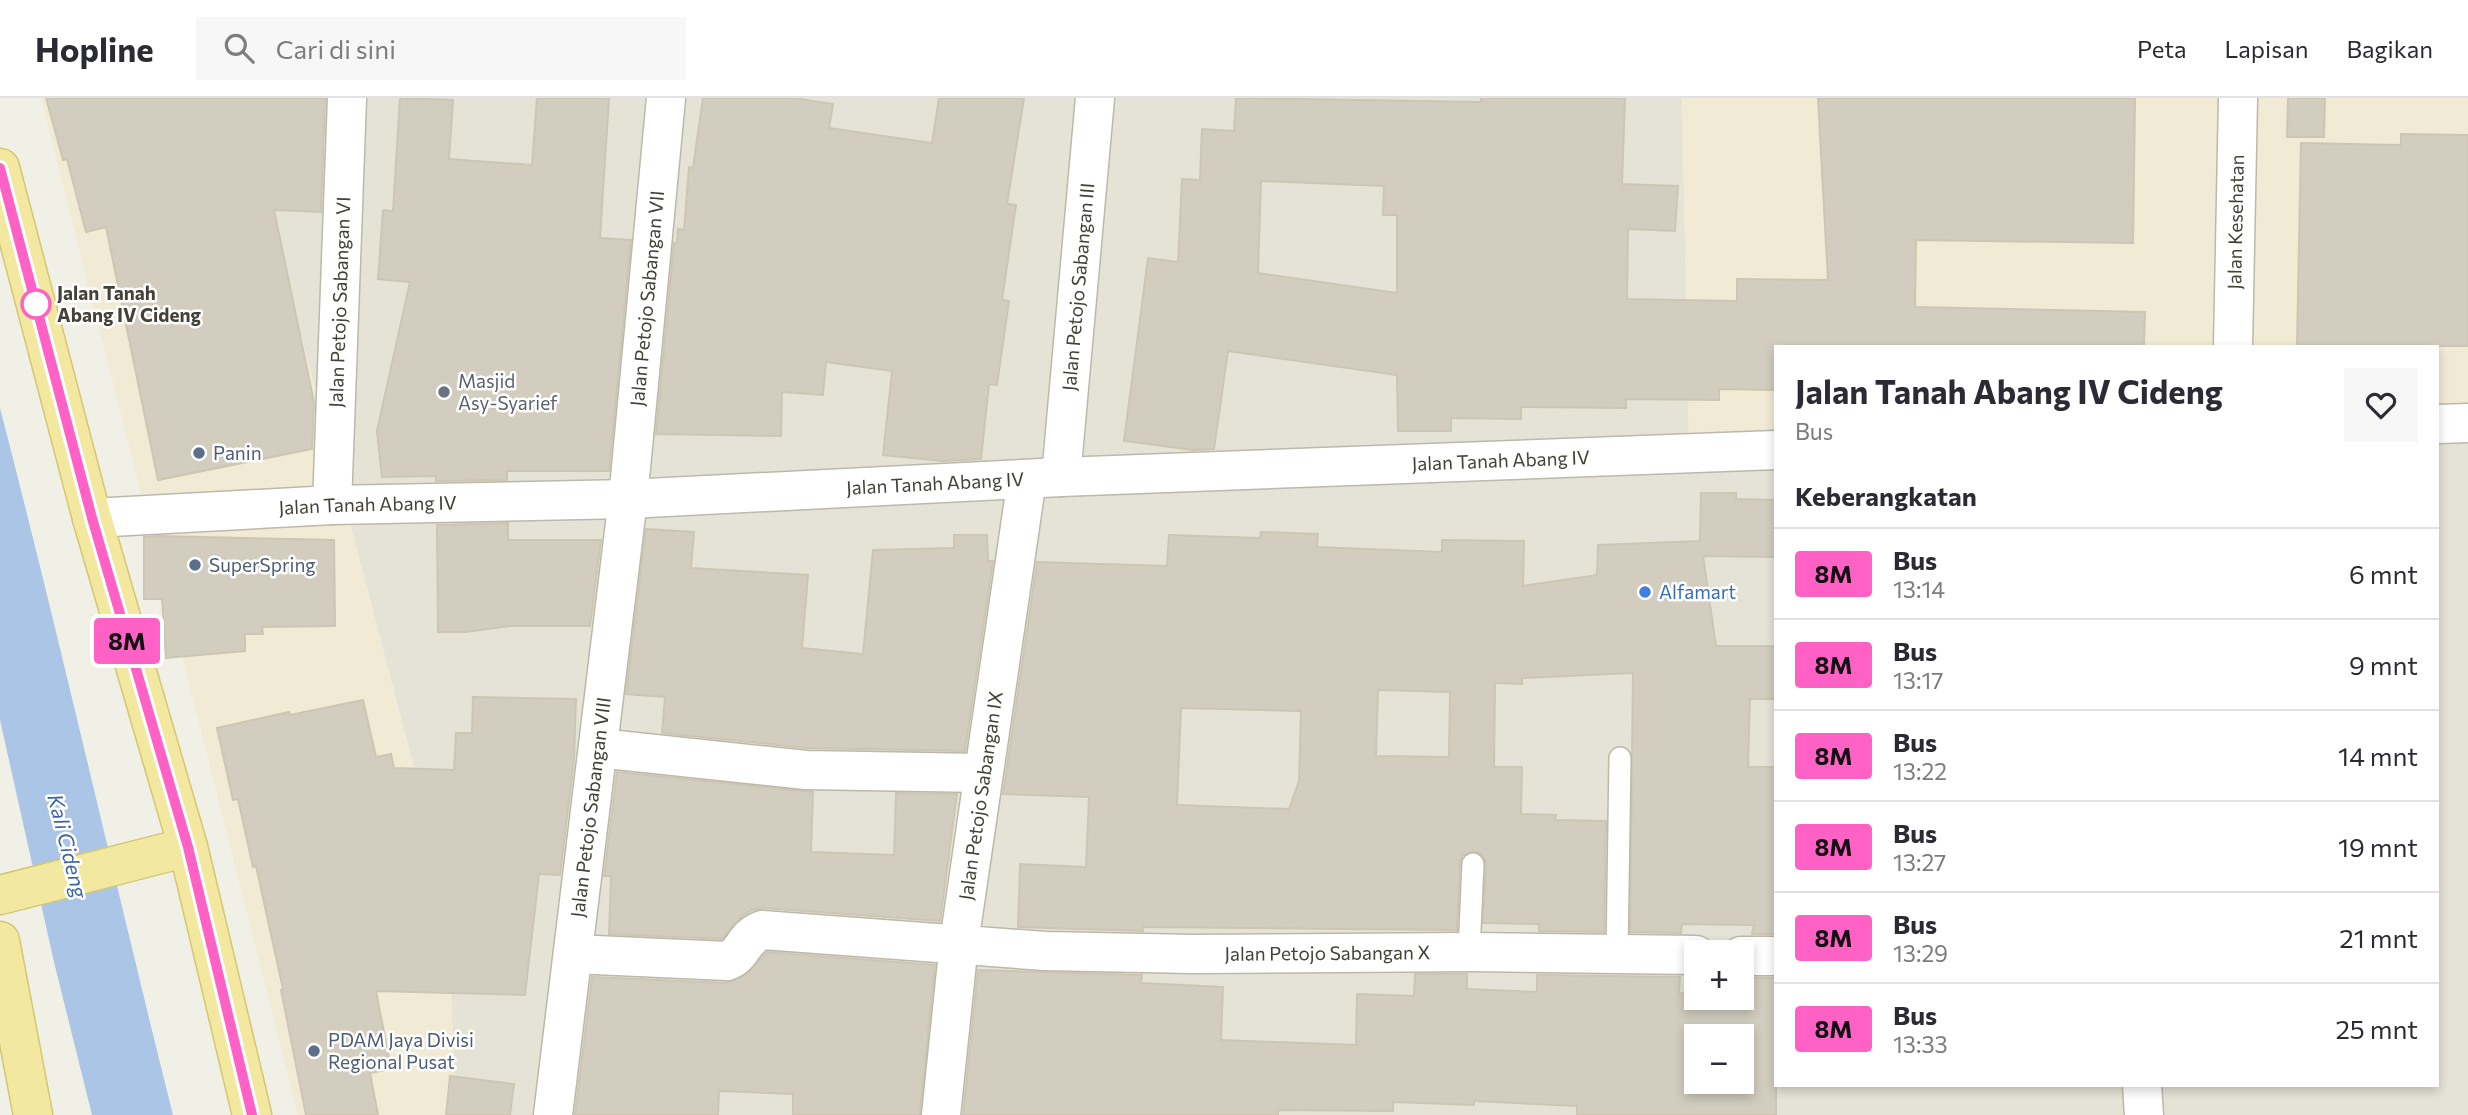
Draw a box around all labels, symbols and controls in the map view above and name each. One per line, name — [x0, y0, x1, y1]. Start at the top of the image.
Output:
search box — [196, 17, 686, 80]
text: Hopline — [35, 28, 154, 69]
icon: search — [220, 29, 258, 67]
text: Cari di sini — [276, 33, 396, 64]
text: Peta — [2137, 34, 2187, 63]
text: Lapisan — [2225, 34, 2308, 63]
text: Bagikan — [2346, 34, 2433, 63]
street label: Jalan Kesehatan — [2222, 154, 2248, 290]
street label: Jalan Petojo Sabangan III — [1057, 182, 1098, 392]
street label: Jalan Petojo Sabangan VII — [625, 189, 668, 407]
street label: Jalan Petojo Sabangan VI — [324, 196, 354, 408]
place label: Jalan Tanah Abang IV Cideng — [57, 281, 201, 326]
marker: Jalan Tanah Abang IV Cideng — [21, 289, 51, 319]
button: heart — [2344, 368, 2418, 442]
place label: Masjid Asy-Syarief — [458, 369, 558, 414]
text: Jalan Tanah Abang IV Cideng — [1795, 370, 2223, 411]
marker: Masjid Asy-Syarief — [436, 384, 452, 400]
text: Bus — [1795, 417, 1833, 445]
place label: Panin — [213, 441, 262, 464]
marker: Panin — [191, 445, 207, 461]
street label: Jalan Tanah Abang IV — [1411, 445, 1590, 475]
street label: Jalan Tanah Abang IV — [846, 467, 1025, 499]
text: Keberangkatan — [1795, 480, 1977, 511]
street label: Jalan Tanah Abang IV — [278, 490, 457, 519]
text: Bus — [1893, 544, 1937, 575]
place label: SuperSpring — [209, 553, 316, 576]
marker: SuperSpring — [187, 557, 203, 573]
text: 6 mnt — [2349, 558, 2418, 589]
text: 8M — [1815, 559, 1852, 588]
text: 13:14 — [1893, 575, 1945, 603]
place label: Alfamart — [1659, 580, 1736, 603]
marker: Alfamart — [1637, 584, 1653, 600]
line badge: 8M — [96, 618, 158, 664]
text: 8M — [108, 626, 146, 655]
text: Bus — [1893, 635, 1937, 666]
text: 9 mnt — [2349, 649, 2418, 680]
text: 8M — [1815, 650, 1852, 679]
text: 13:17 — [1893, 666, 1943, 694]
street label: Jalan Petojo Sabangan IX — [953, 689, 1007, 902]
street label: Jalan Petojo Sabangan VIII — [565, 696, 615, 919]
text: Bus — [1893, 726, 1937, 757]
text: 14 mnt — [2338, 740, 2418, 771]
text: 8M — [1815, 741, 1852, 770]
text: 13:22 — [1893, 757, 1947, 785]
water label: Kali Cideng — [43, 791, 94, 902]
text: Bus — [1893, 817, 1937, 848]
text: 19 mnt — [2338, 831, 2418, 862]
text: 8M — [1815, 832, 1852, 861]
text: 13:27 — [1893, 848, 1946, 876]
text: Bus — [1893, 908, 1937, 939]
text: 21 mnt — [2339, 922, 2418, 953]
text: 8M — [1815, 923, 1852, 952]
text: 13:29 — [1893, 939, 1948, 967]
street label: Jalan Petojo Sabangan X — [1224, 940, 1431, 965]
map controls — [1684, 940, 1754, 1094]
button: + — [1684, 940, 1754, 1010]
text: Bus — [1893, 999, 1937, 1030]
text: 25 mnt — [2335, 1013, 2418, 1044]
text: 8M — [1815, 1014, 1852, 1043]
button: − — [1684, 1024, 1754, 1094]
place label: PDAM Jaya Divisi Regional Pusat — [328, 1028, 474, 1073]
text: 13:33 — [1893, 1030, 1948, 1058]
marker: PDAM Jaya Divisi Regional Pusat — [306, 1043, 322, 1059]

